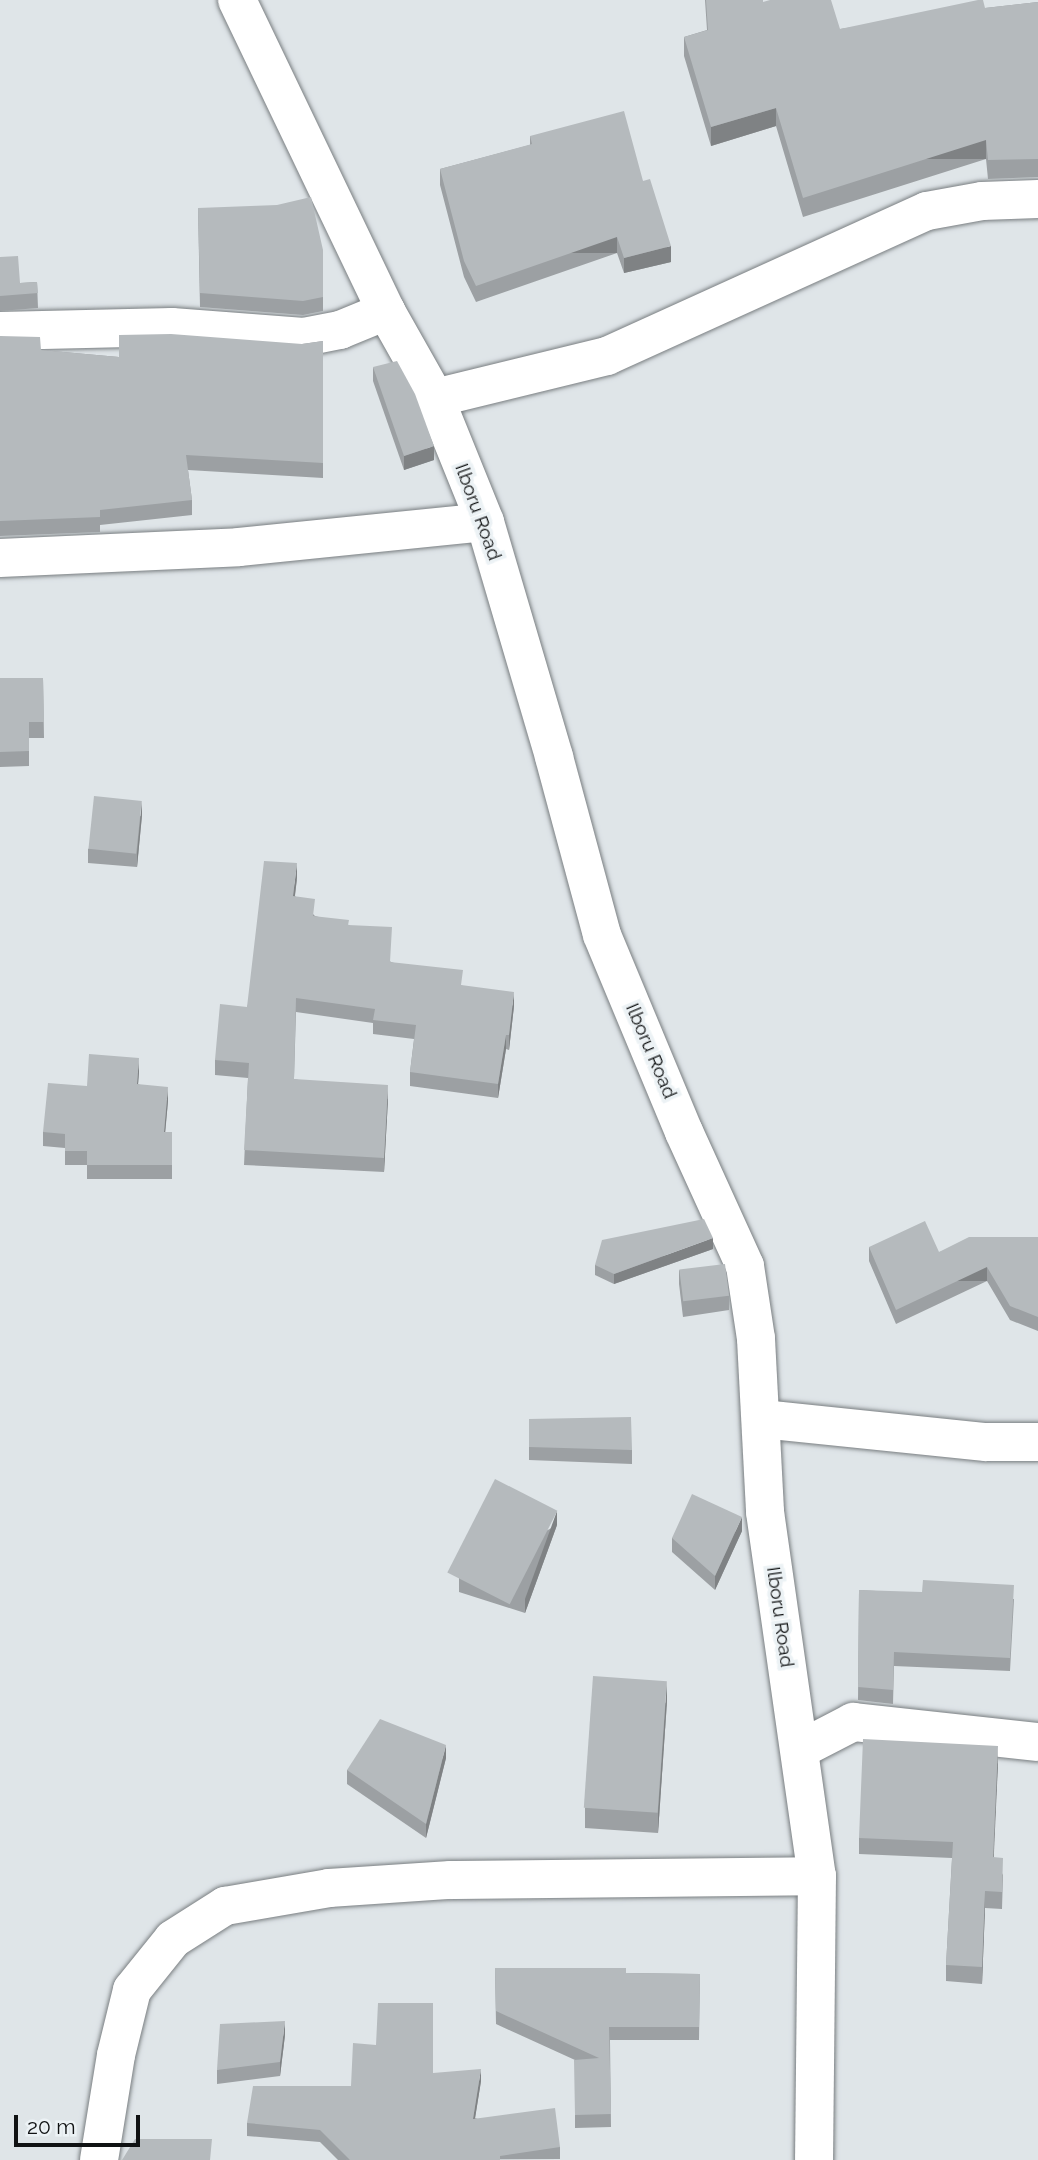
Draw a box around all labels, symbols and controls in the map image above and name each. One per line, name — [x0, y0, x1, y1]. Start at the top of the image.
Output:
street label: Ilboru Road — [450, 461, 506, 563]
street label: Ilboru Road — [621, 1000, 681, 1102]
street label: Ilboru Road — [762, 1565, 798, 1669]
scale bar — [18, 2100, 144, 2144]
text: 20 m — [27, 2114, 75, 2139]

